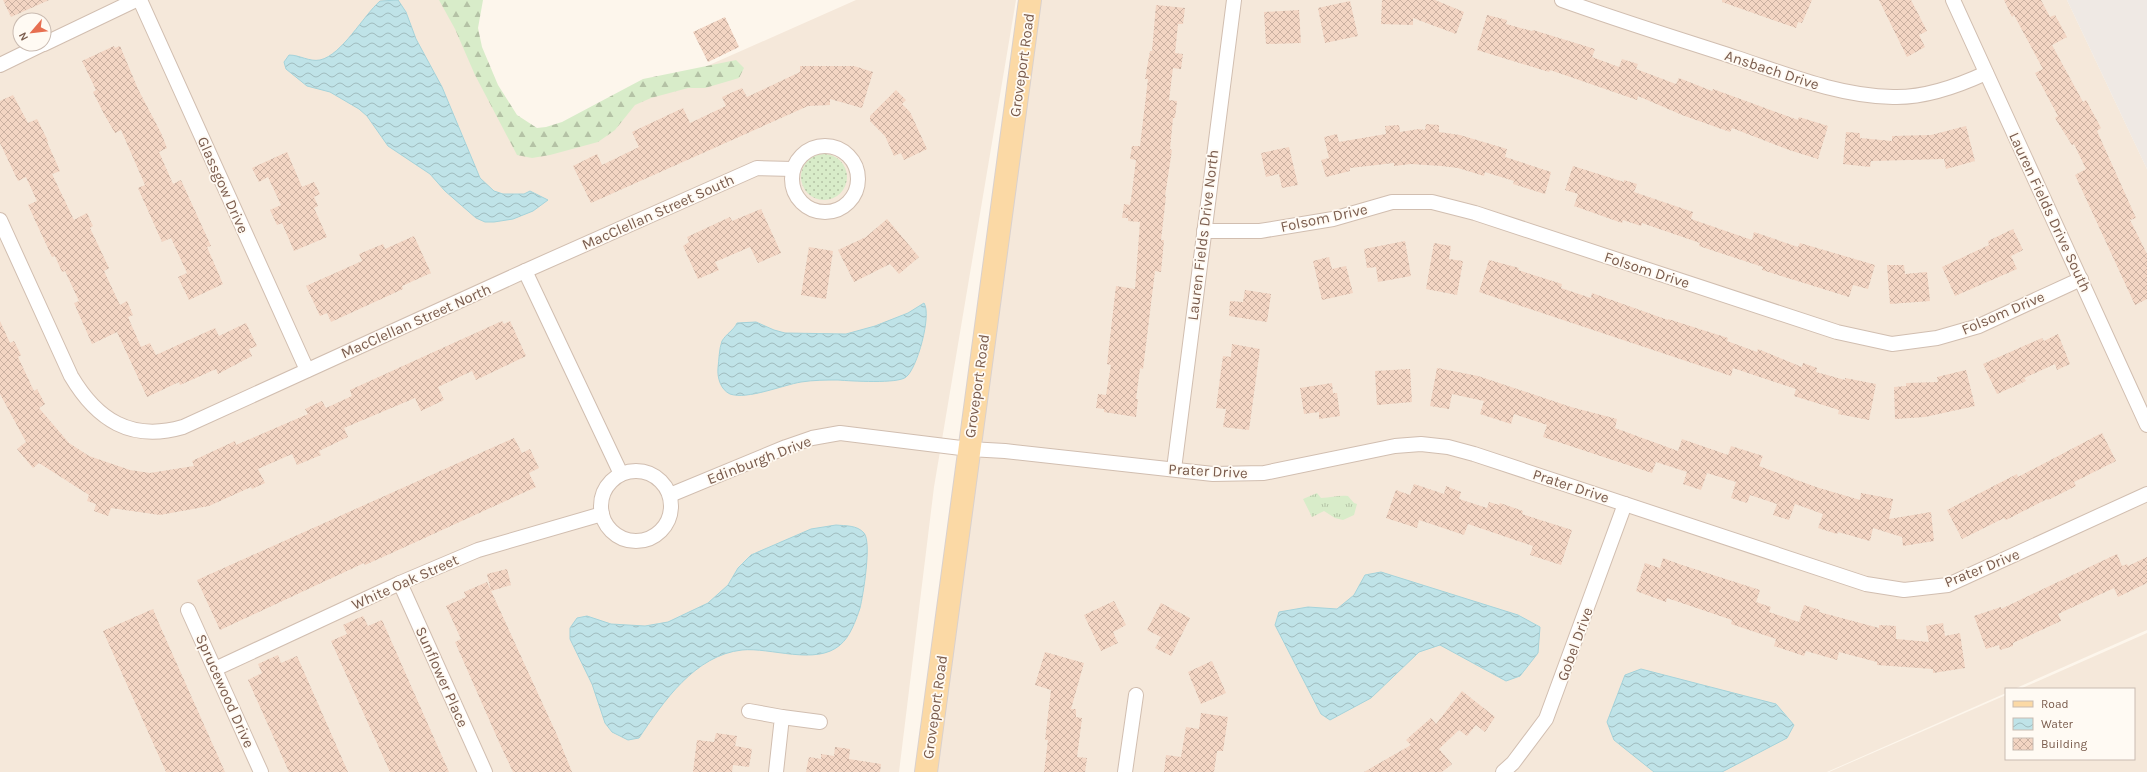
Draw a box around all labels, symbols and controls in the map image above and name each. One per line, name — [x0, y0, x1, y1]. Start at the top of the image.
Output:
north arrow — [12, 12, 52, 52]
street label: Groveport Road — [1006, 12, 1038, 118]
text: N — [16, 30, 31, 43]
street label: Ansbach Drive — [1723, 46, 1821, 94]
street label: Lauren Fields Drive South — [2005, 129, 2095, 295]
street label: Glassgow Drive — [194, 134, 252, 236]
street label: Lauren Fields Drive North — [1184, 149, 1222, 321]
street label: MacClellan Street South — [579, 170, 737, 254]
street label: Folsom Drive — [1279, 200, 1369, 236]
street label: Folsom Drive — [1602, 248, 1692, 292]
street label: MacClellan Street North — [338, 280, 494, 362]
street label: Folsom Drive — [1959, 287, 2047, 339]
street label: Groveport Road — [961, 333, 993, 439]
street label: Edinburgh Drive — [704, 432, 814, 488]
street label: Prater Drive — [1168, 460, 1248, 482]
street label: Prater Drive — [1530, 465, 1612, 507]
street label: Prater Drive — [1942, 545, 2022, 591]
street label: White Oak Street — [349, 550, 462, 614]
street label: Gobel Drive — [1553, 605, 1597, 683]
street label: Sunflower Place — [412, 624, 472, 730]
street label: Sprucewood Drive — [192, 631, 258, 751]
street label: Groveport Road — [919, 654, 951, 760]
legend — [2005, 688, 2135, 760]
text: Road — [2041, 697, 2069, 711]
text: Water — [2041, 717, 2074, 731]
text: Building — [2041, 737, 2088, 751]

